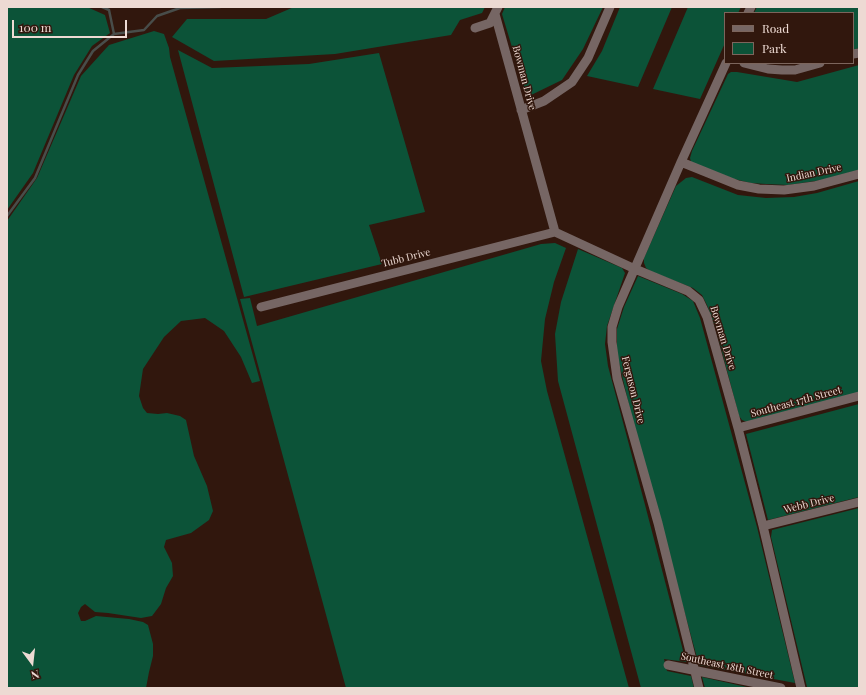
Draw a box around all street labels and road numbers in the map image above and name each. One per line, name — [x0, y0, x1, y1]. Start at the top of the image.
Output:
street label: Bowman Drive — [510, 45, 538, 111]
street label: Indian Drive — [785, 161, 843, 185]
street label: Tubb Drive — [381, 246, 431, 270]
street label: Bowman Drive — [708, 305, 738, 371]
street label: Ferguson Drive — [619, 355, 647, 425]
street label: Southeast 17th Street — [749, 384, 843, 420]
street label: Webb Drive — [782, 492, 836, 516]
street label: Southeast 18th Street — [680, 650, 774, 682]

